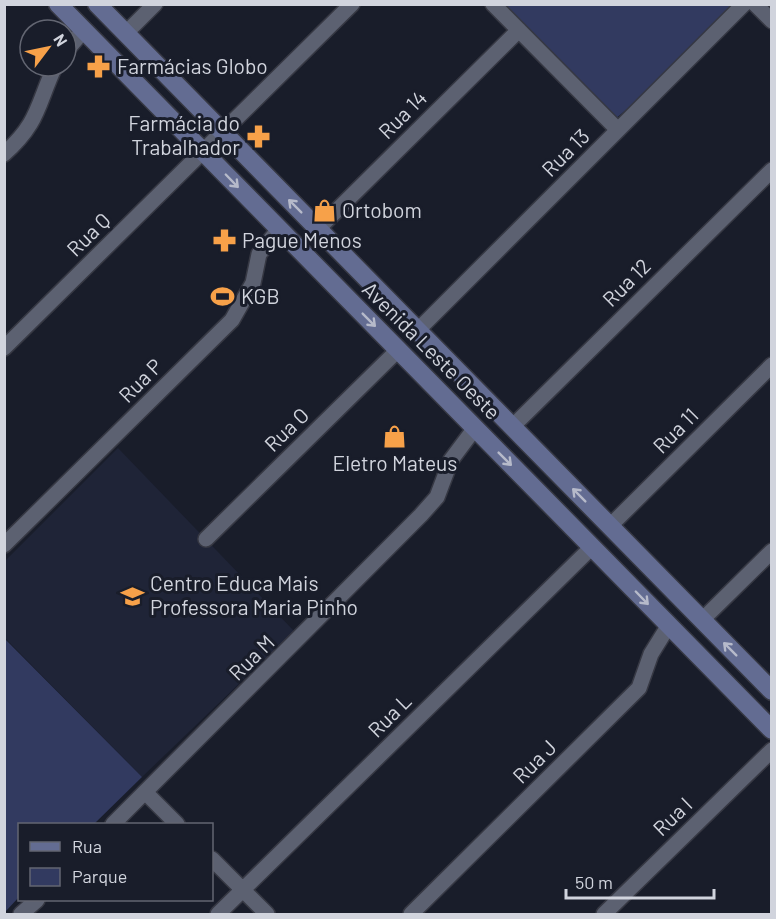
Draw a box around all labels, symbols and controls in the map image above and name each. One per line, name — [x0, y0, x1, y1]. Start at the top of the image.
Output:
north arrow — [18, 18, 78, 78]
text: N — [50, 30, 72, 49]
place label: Farmácias Globo — [117, 53, 268, 78]
pharmacy icon: Farmácias Globo — [86, 54, 112, 80]
street label: Rua 14 — [373, 85, 431, 143]
place label: Farmácia do Trabalhador — [128, 110, 240, 159]
pharmacy icon: Farmácia do Trabalhador — [245, 123, 271, 149]
street label: Rua 13 — [536, 123, 594, 181]
one-way arrow — [225, 173, 239, 188]
place label: Ortobom — [342, 197, 422, 222]
shop icon: Ortobom — [311, 198, 337, 224]
one-way arrow — [288, 199, 302, 214]
street label: Rua Q — [61, 207, 115, 261]
place label: Pague Menos — [242, 227, 362, 252]
pharmacy icon: Pague Menos — [211, 228, 237, 254]
street label: Rua 12 — [597, 253, 655, 311]
street label: Avenida Leste Oeste — [358, 276, 506, 424]
place label: KGB — [241, 283, 280, 308]
sports icon: KGB — [210, 284, 236, 310]
one-way arrow — [361, 313, 376, 328]
street label: Rua P — [113, 353, 167, 407]
street label: Rua O — [259, 402, 313, 456]
street label: Rua 11 — [647, 402, 703, 458]
shop icon: Eletro Mateus — [382, 423, 408, 449]
place label: Eletro Mateus — [333, 450, 457, 475]
one-way arrow — [498, 451, 513, 466]
one-way arrow — [572, 487, 586, 502]
place label: Centro Educa Mais Professora Maria Pinho — [150, 570, 358, 619]
school or university icon: Centro Educa Mais Professora Maria Pinho — [119, 583, 145, 609]
one-way arrow — [635, 590, 649, 605]
street label: Rua M — [223, 629, 279, 685]
one-way arrow — [723, 641, 738, 656]
street label: Rua L — [362, 688, 416, 742]
street label: Rua J — [507, 734, 561, 788]
street label: Rua I — [647, 791, 697, 840]
legend — [18, 823, 213, 901]
text: Rua — [72, 835, 102, 857]
scale bar — [566, 862, 714, 900]
text: Parque — [72, 865, 127, 887]
text: 50 m — [575, 871, 613, 893]

